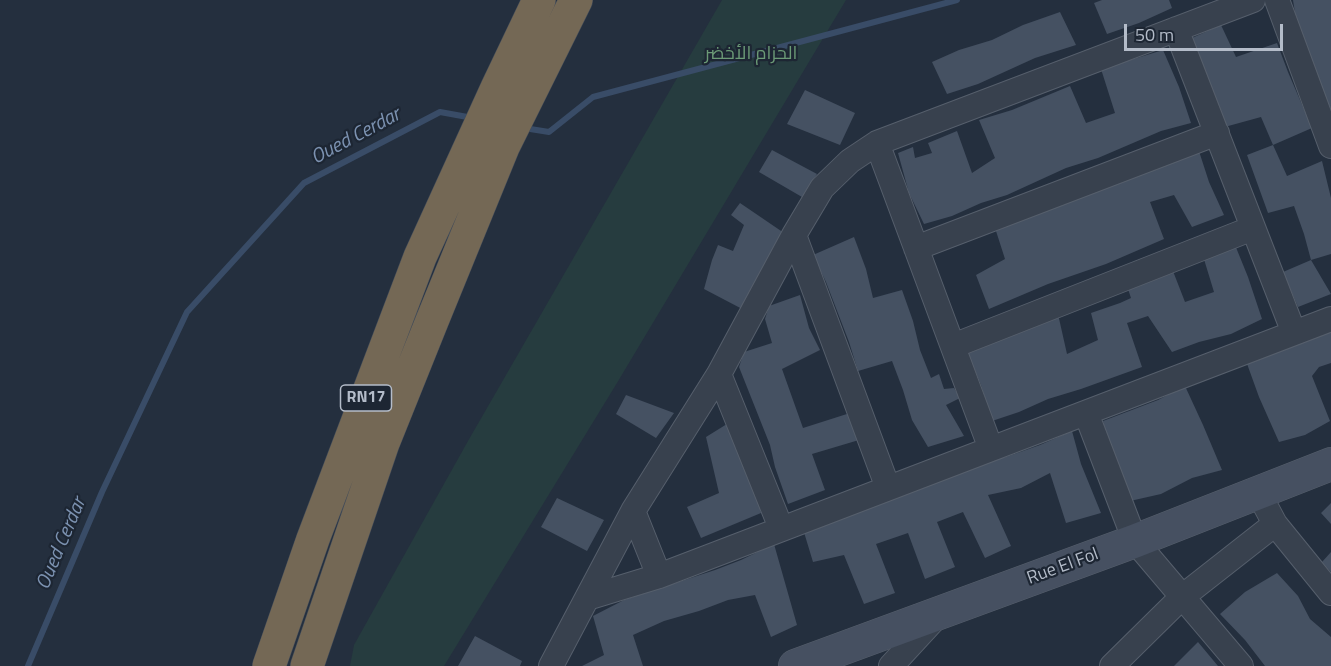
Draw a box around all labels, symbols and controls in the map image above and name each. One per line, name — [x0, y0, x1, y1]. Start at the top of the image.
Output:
scale bar — [1127, 12, 1286, 50]
text: 50 m — [1135, 21, 1174, 48]
park label: الحزام الأخضر — [705, 44, 797, 66]
water label: Oued Cerdar — [307, 103, 405, 171]
road number: RN17 — [340, 385, 392, 411]
water label: Oued Cerdar — [32, 494, 92, 594]
street label: Rue El Fol — [1024, 544, 1102, 590]

